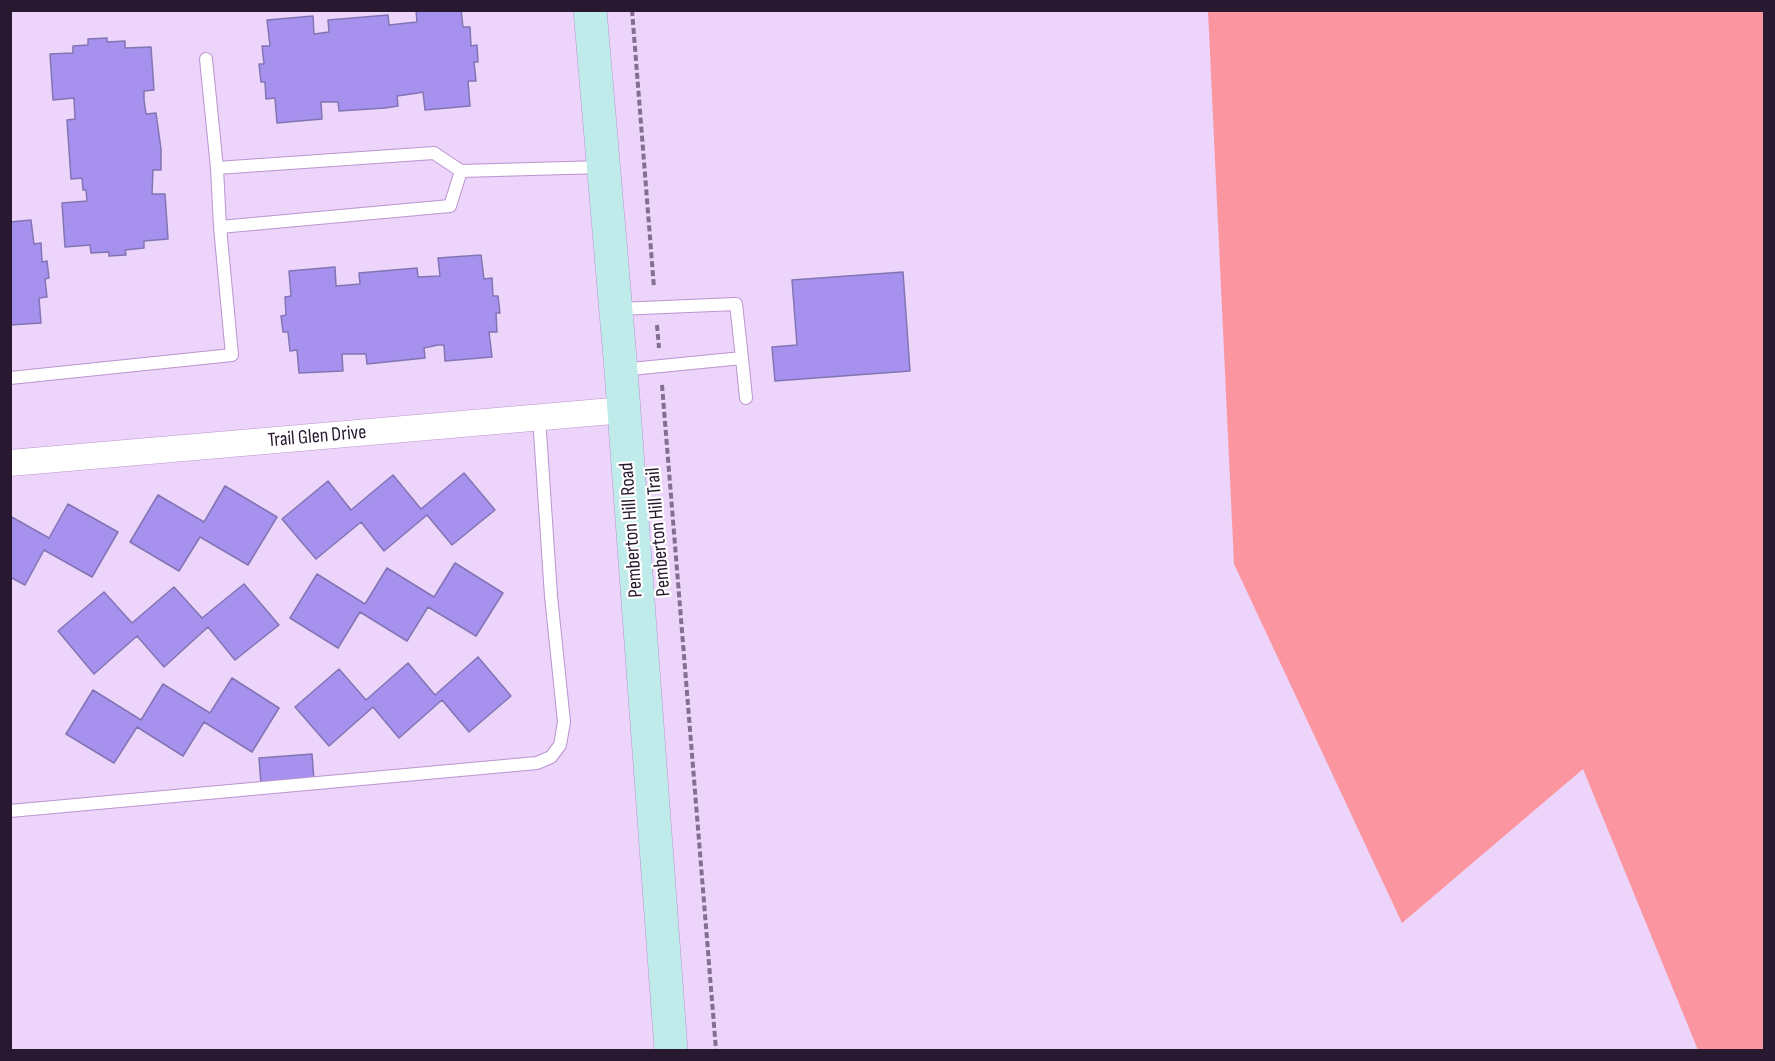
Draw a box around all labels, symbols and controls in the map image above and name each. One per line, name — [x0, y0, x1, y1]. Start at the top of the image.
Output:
street label: Trail Glen Drive — [267, 421, 367, 453]
street label: Pemberton Hill Road — [615, 462, 649, 598]
street label: Pemberton Hill Trail — [641, 467, 677, 597]

